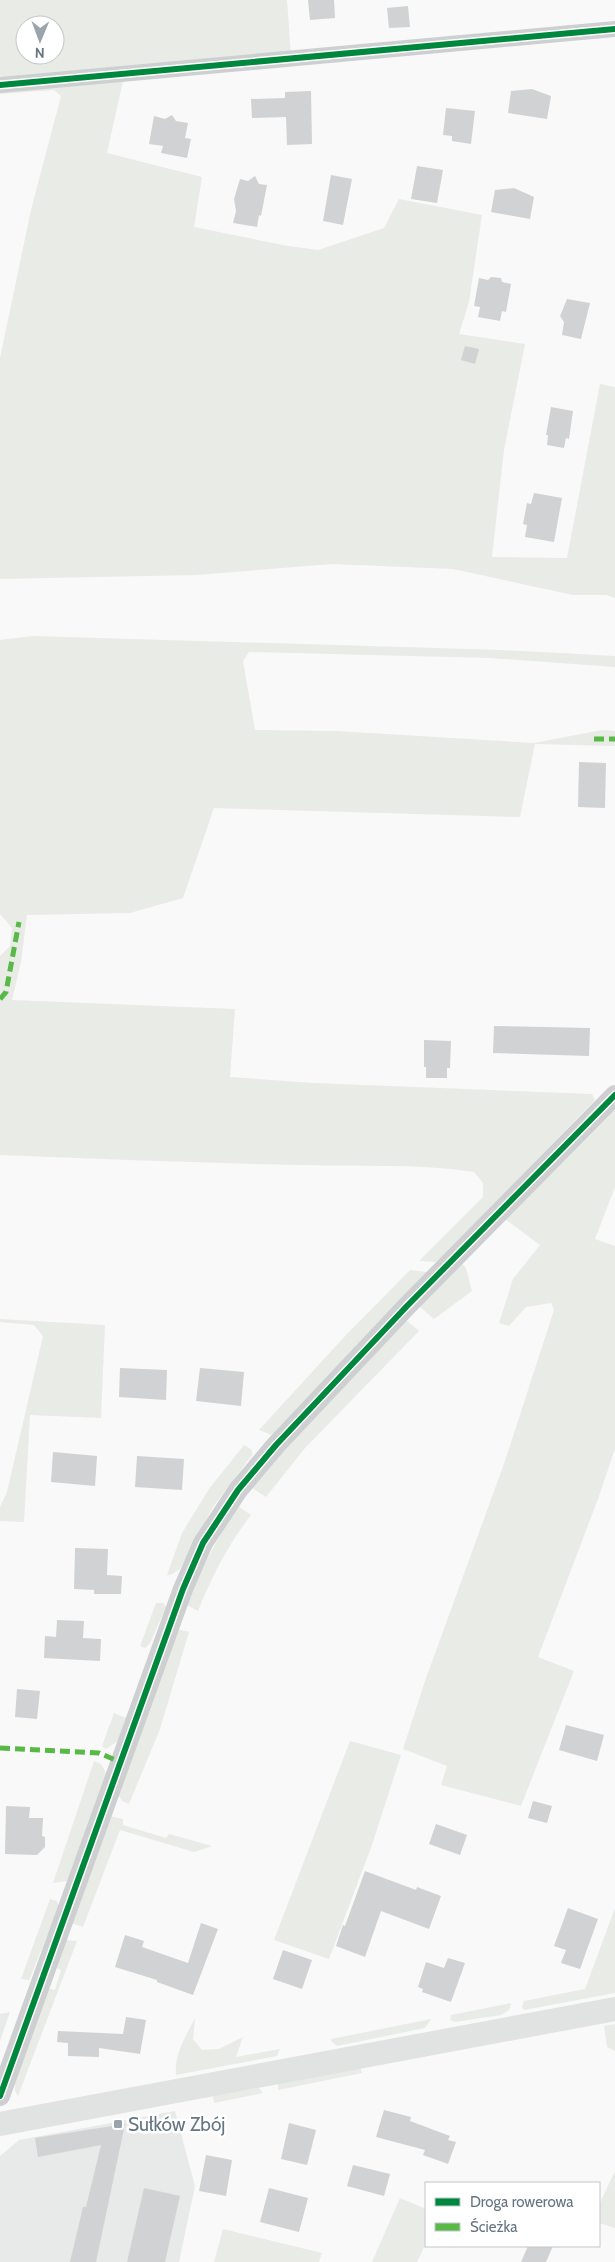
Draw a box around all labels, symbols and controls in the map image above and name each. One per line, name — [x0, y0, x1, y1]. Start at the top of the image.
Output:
north arrow — [15, 15, 65, 65]
text: N — [35, 44, 45, 62]
place label: Sułków Zbój — [128, 2113, 225, 2136]
marker: Sułków Zbój — [112, 2118, 124, 2130]
legend — [425, 2182, 600, 2247]
text: Droga rowerowa — [470, 2193, 574, 2211]
text: Ścieżka — [470, 2217, 518, 2236]

